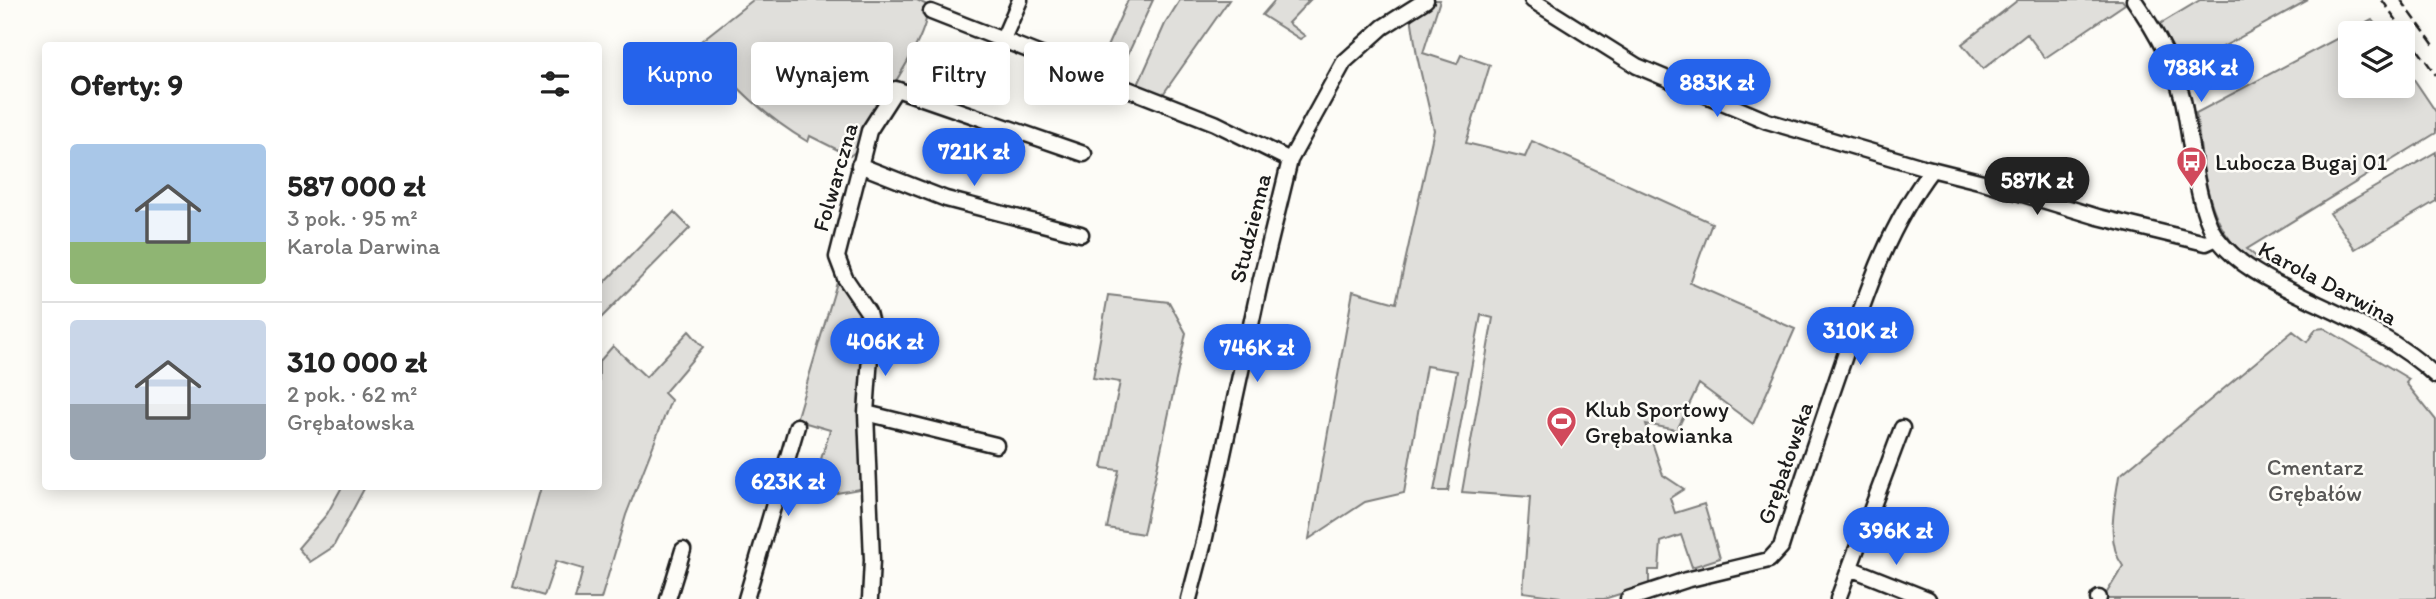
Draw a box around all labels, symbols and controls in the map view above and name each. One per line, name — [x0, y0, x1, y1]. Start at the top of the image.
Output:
map controls — [2338, 21, 2415, 98]
button: layers — [2338, 21, 2415, 98]
chip: Kupno — [623, 42, 737, 105]
chip: Wynajem — [751, 42, 893, 105]
chip: Filtry — [907, 42, 1010, 105]
chip: Nowe — [1024, 42, 1129, 105]
pin: 788K zł — [2136, 44, 2266, 104]
text: 788K zł — [2164, 53, 2238, 81]
pin: 883K zł — [1652, 60, 1782, 119]
icon: filters — [536, 65, 574, 103]
text: Oferty: 9 — [70, 66, 183, 103]
text: 883K zł — [1680, 68, 1754, 96]
street label: Folwarczna — [806, 119, 864, 235]
pin: 721K zł — [909, 128, 1039, 188]
text: 721K zł — [938, 137, 1010, 165]
bus stop icon: Lubocza Bugaj 01 — [2175, 145, 2209, 189]
place label: Lubocza Bugaj 01 — [2215, 148, 2388, 176]
pin: 587K zł — [1972, 158, 2102, 217]
text: 587K zł — [2000, 166, 2074, 194]
text: 587 000 zł — [287, 167, 426, 204]
street label: Studzienna — [1223, 171, 1277, 285]
icon: home — [126, 172, 210, 256]
text: 3 pok. · 95 m² — [287, 204, 418, 232]
text: Karola Darwina — [287, 232, 440, 260]
street label: Karola Darwina — [2254, 235, 2402, 331]
pin: 310K zł — [1795, 308, 1925, 367]
text: 310K zł — [1823, 316, 1897, 344]
pin: 406K zł — [820, 318, 950, 378]
pin: 746K zł — [1192, 324, 1322, 384]
text: 406K zł — [846, 327, 924, 355]
text: 746K zł — [1220, 333, 1294, 361]
text: 310 000 zł — [287, 343, 427, 380]
icon: home — [126, 348, 210, 432]
text: 2 pok. · 62 m² — [287, 380, 417, 408]
place label: Klub Sportowy Grębałowianka — [1585, 395, 1733, 449]
street label: Grębałowska — [1751, 398, 1819, 528]
sports icon: Klub Sportowy Grębałowianka — [1545, 405, 1579, 449]
text: Grębałowska — [287, 408, 415, 436]
park label: Cmentarz Grębałów — [2267, 453, 2364, 507]
pin: 623K zł — [723, 458, 853, 518]
text: 623K zł — [751, 467, 825, 495]
pin: 396K zł — [1831, 508, 1961, 567]
text: 396K zł — [1859, 516, 1933, 544]

